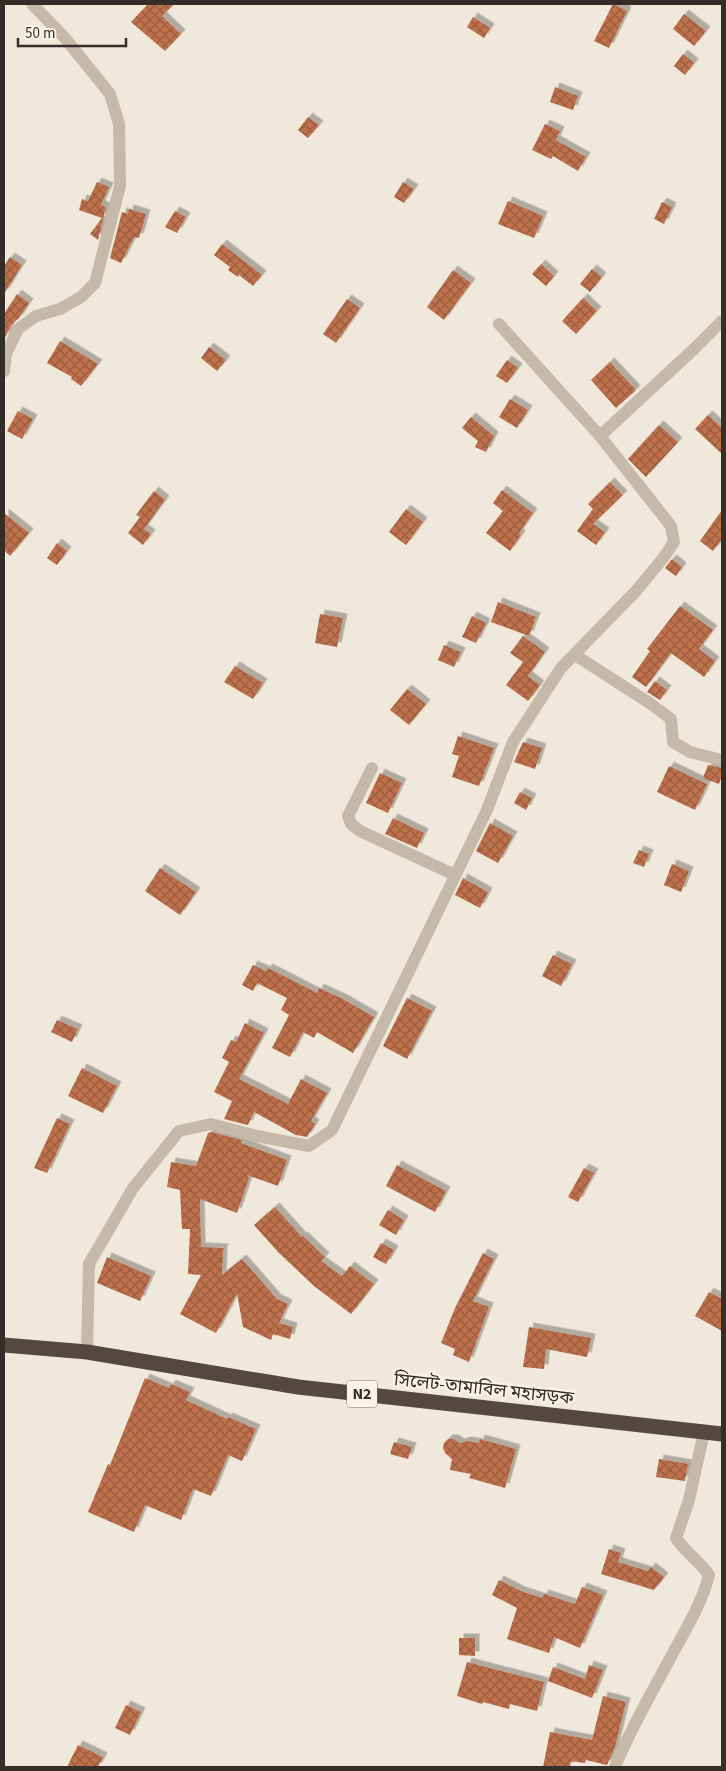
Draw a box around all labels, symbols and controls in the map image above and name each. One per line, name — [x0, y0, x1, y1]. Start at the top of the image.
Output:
scale bar — [18, 15, 125, 47]
text: 50 m — [25, 23, 55, 44]
street label: সিলেট-তামাবিল মহাসড়ক — [392, 1367, 576, 1411]
road number: N2 — [347, 1380, 377, 1408]

